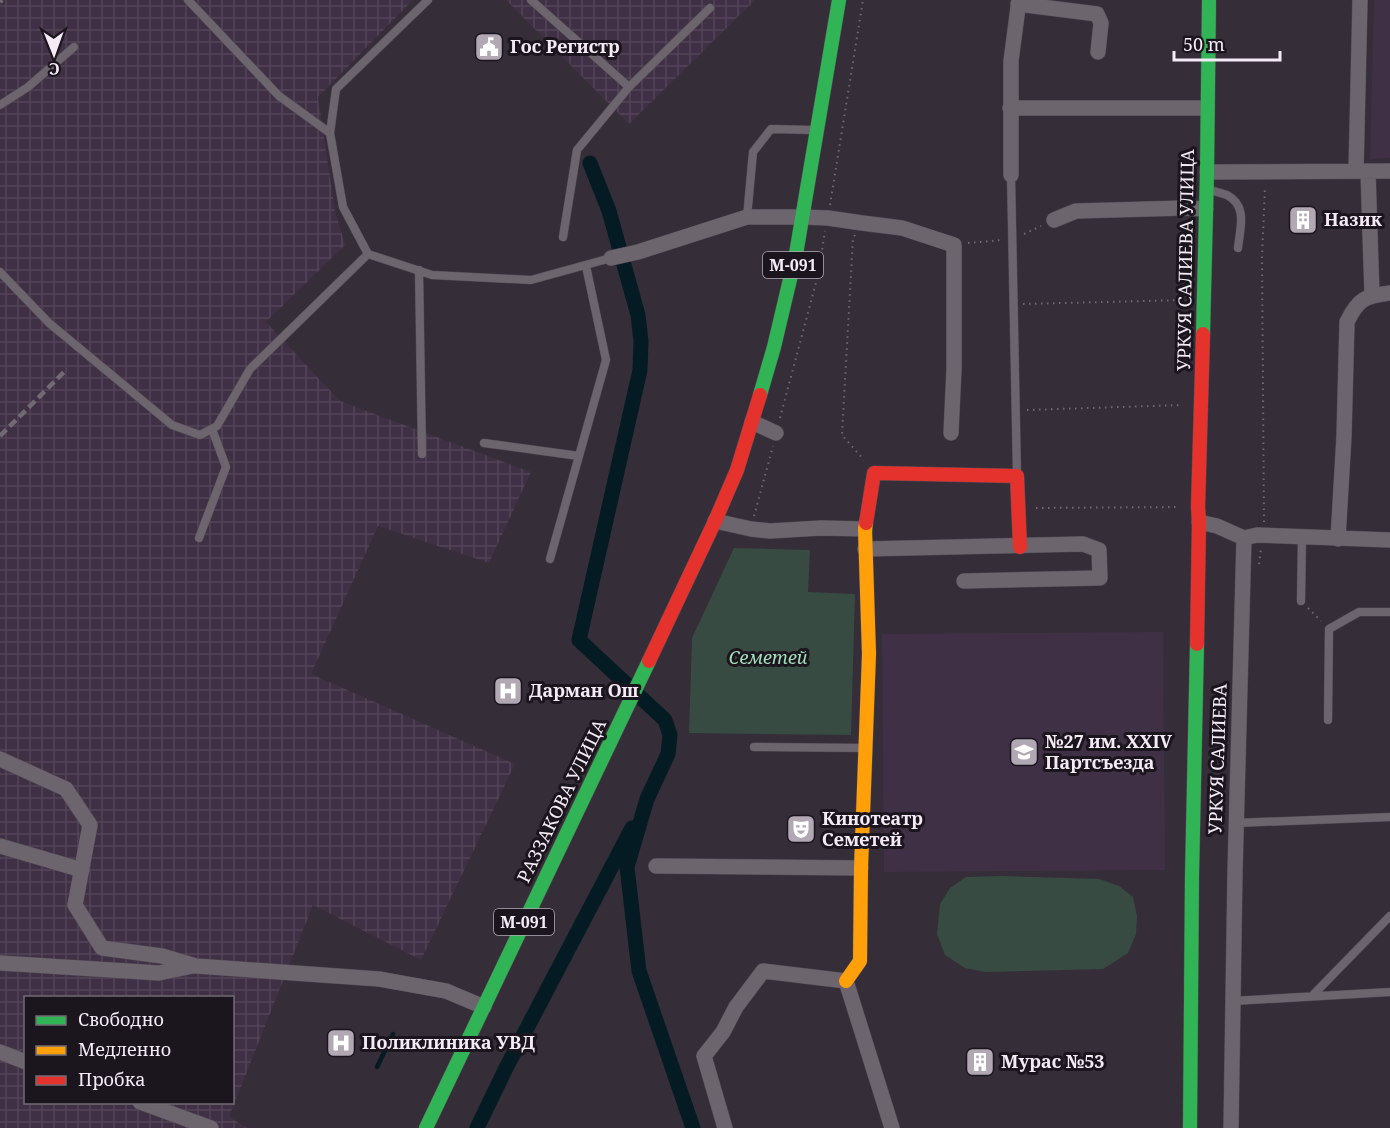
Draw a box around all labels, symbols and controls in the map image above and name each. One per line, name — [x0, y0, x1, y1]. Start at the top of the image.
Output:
north arrow — [24, 24, 84, 84]
scale bar — [1174, 24, 1280, 62]
public building icon: Гос Регистр — [473, 31, 505, 63]
text: 50 m — [1183, 32, 1225, 56]
place label: Гос Регистр — [510, 34, 620, 58]
text: С — [49, 58, 60, 80]
street label: УРКУЯ САЛИЕВА УЛИЦА — [1171, 149, 1199, 371]
building icon: Назик — [1287, 204, 1319, 236]
place label: Назик — [1324, 207, 1383, 231]
road number: М-091 — [763, 252, 823, 278]
park label: Семетей — [728, 645, 808, 669]
hospital icon: Дарман Ош — [492, 675, 524, 707]
place label: Дарман Ош — [529, 678, 639, 702]
street label: УРКУЯ САЛИЕВА — [1202, 683, 1232, 835]
street label: РАЗЗАКОВА УЛИЦА — [511, 715, 611, 886]
place label: №27 им. XXIV Партсъезда — [1045, 729, 1173, 774]
school or university icon: №27 им. XXIV Партсъезда — [1008, 736, 1040, 768]
place label: Кинотеатр Семетей — [822, 806, 923, 851]
theatre icon: Кинотеатр Семетей — [785, 813, 817, 845]
road number: М-091 — [494, 909, 554, 935]
legend — [24, 996, 234, 1104]
text: Свободно — [78, 1007, 164, 1031]
hospital icon: Поликлиника УВД — [325, 1027, 357, 1059]
place label: Поликлиника УВД — [362, 1030, 535, 1054]
text: Медленно — [78, 1037, 171, 1061]
building icon: Мурас №53 — [964, 1046, 996, 1078]
place label: Мурас №53 — [1001, 1049, 1105, 1073]
text: Пробка — [78, 1067, 145, 1091]

